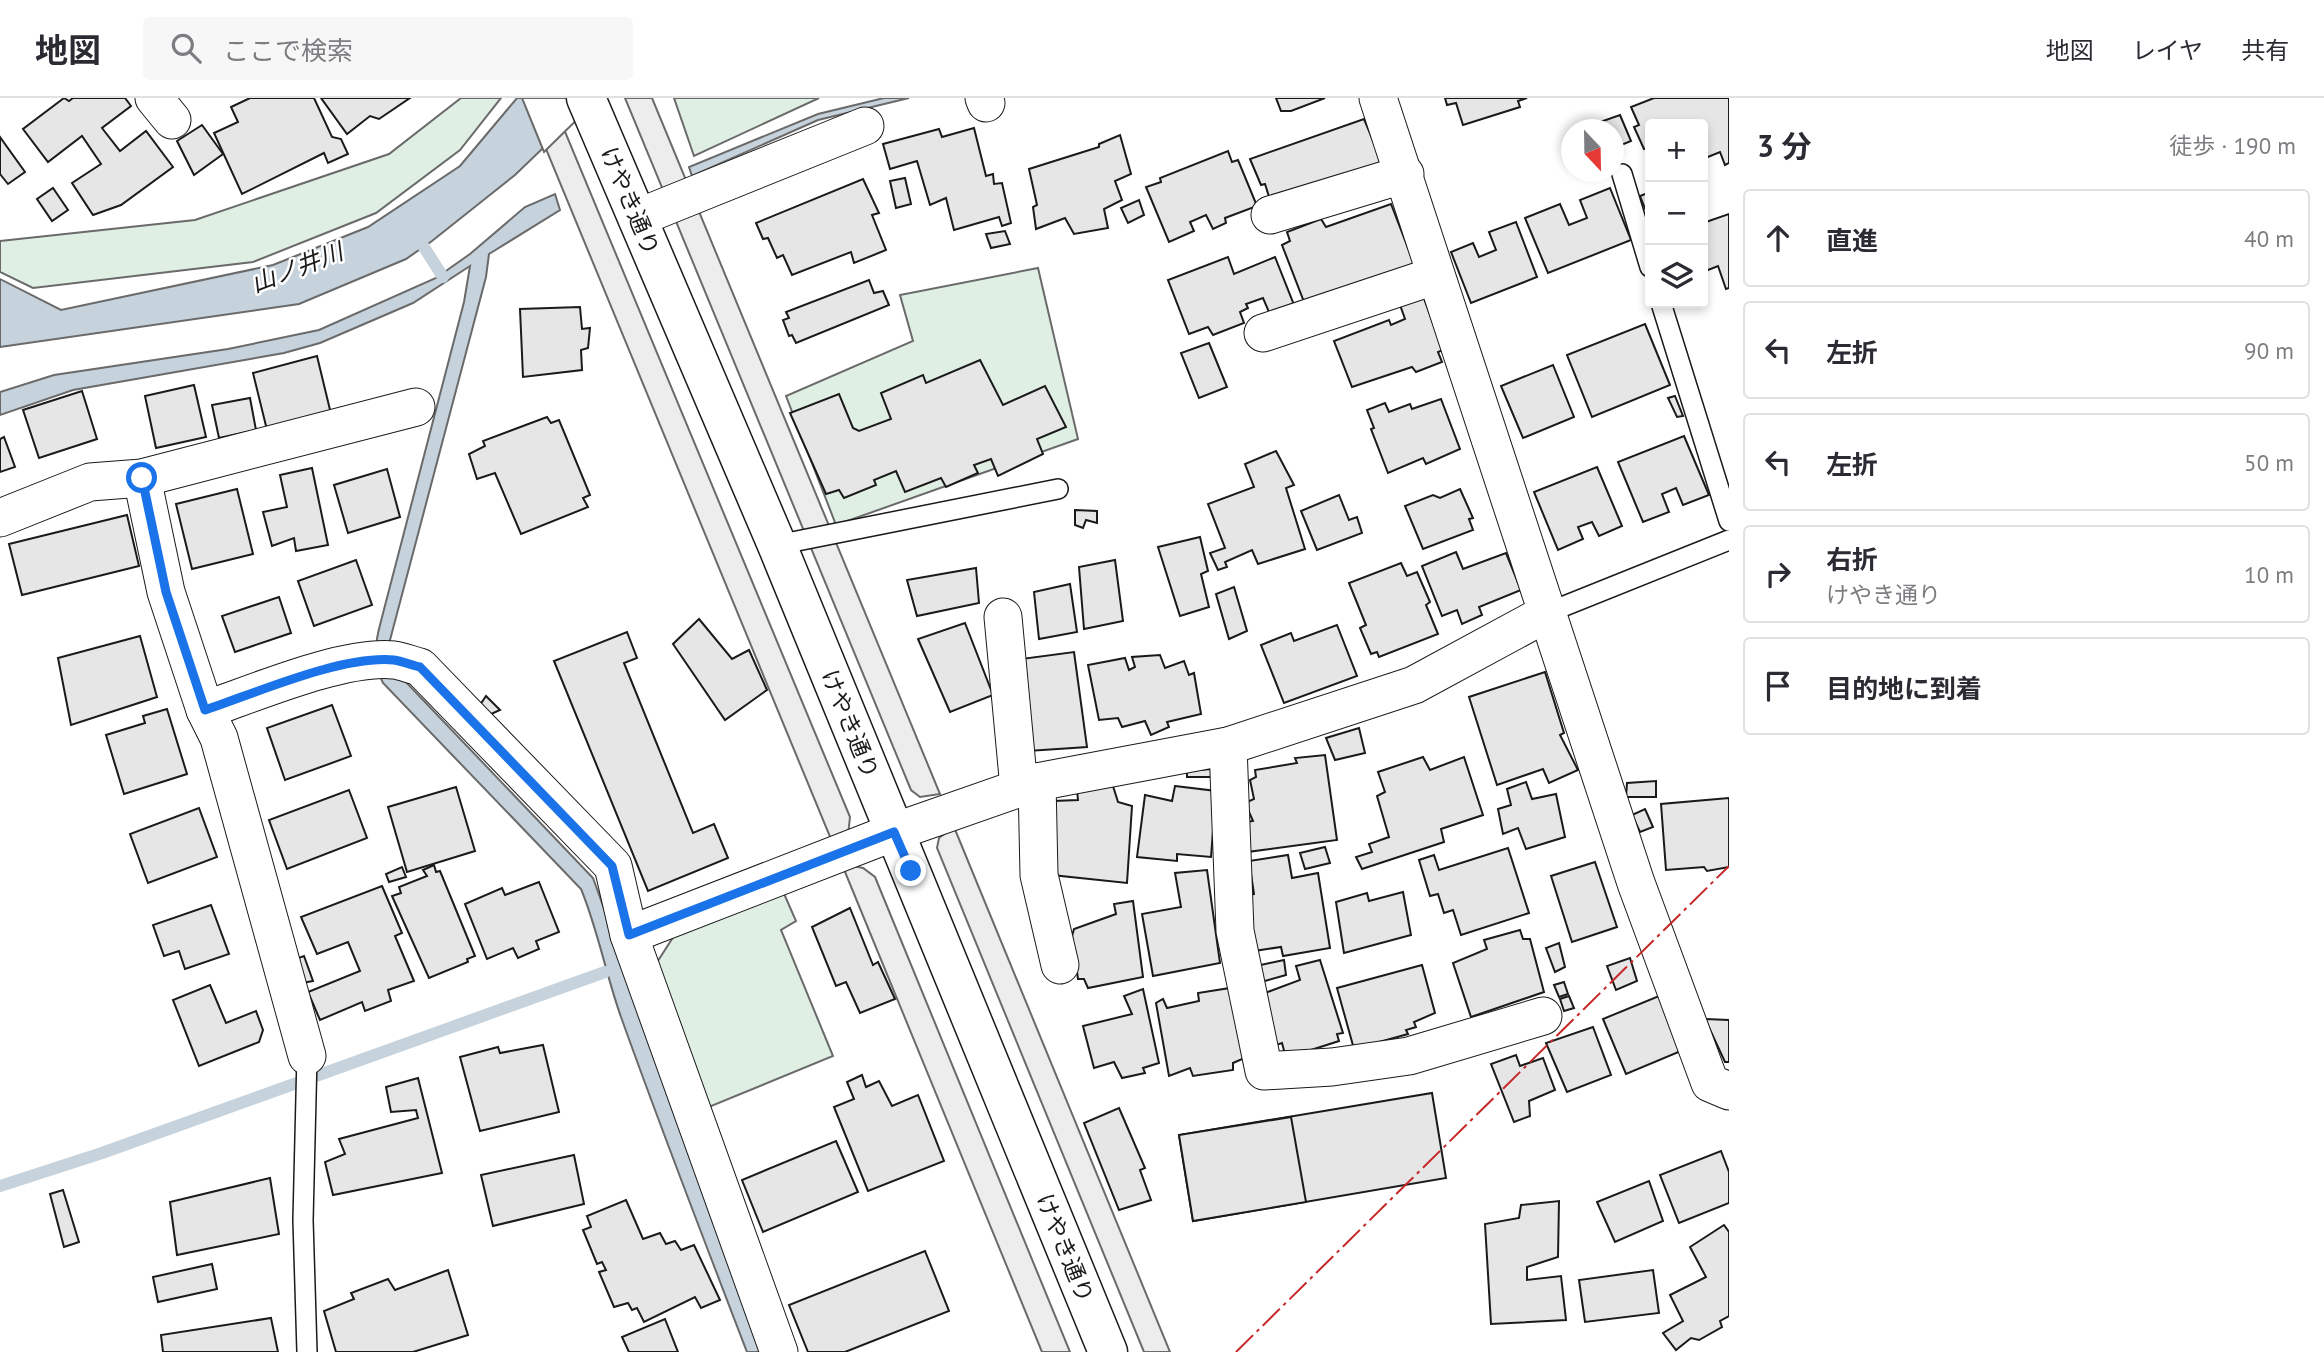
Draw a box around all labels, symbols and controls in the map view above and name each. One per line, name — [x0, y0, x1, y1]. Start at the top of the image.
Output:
search box — [143, 17, 633, 80]
text: 地図 — [35, 28, 101, 71]
icon: search — [167, 29, 205, 67]
text: ここで検索 — [223, 34, 353, 67]
text: 地図 — [2046, 35, 2094, 66]
text: レイヤ — [2132, 35, 2203, 66]
text: 共有 — [2241, 35, 2289, 66]
north arrow — [1561, 119, 1624, 182]
map controls — [1645, 119, 1708, 308]
button: + — [1645, 119, 1708, 182]
text: 3 分 — [1757, 126, 1812, 165]
text: 徒歩 · 190 m — [2169, 131, 2296, 160]
street label: けやき通り — [595, 142, 666, 259]
button: − — [1645, 182, 1708, 245]
icon: ahead — [1759, 219, 1797, 257]
text: 直進 — [1826, 224, 1878, 257]
text: 40 m — [2244, 224, 2294, 253]
water label: 山ノ井川 — [246, 235, 350, 299]
button: layers — [1645, 245, 1708, 308]
icon: left — [1759, 331, 1797, 369]
text: 左折 — [1826, 336, 1878, 369]
text: 90 m — [2244, 336, 2294, 365]
icon: left — [1759, 443, 1797, 481]
text: 左折 — [1826, 448, 1878, 481]
text: 50 m — [2244, 448, 2294, 477]
route start — [126, 462, 157, 493]
text: 右折 — [1826, 543, 1878, 576]
icon: right — [1759, 555, 1797, 593]
text: 10 m — [2244, 560, 2294, 589]
text: けやき通り — [1826, 580, 1941, 609]
street label: けやき通り — [815, 665, 885, 783]
icon: arrive — [1759, 667, 1797, 705]
text: 目的地に到着 — [1826, 672, 1982, 705]
route end — [895, 855, 926, 886]
street label: けやき通り — [1030, 1189, 1100, 1307]

